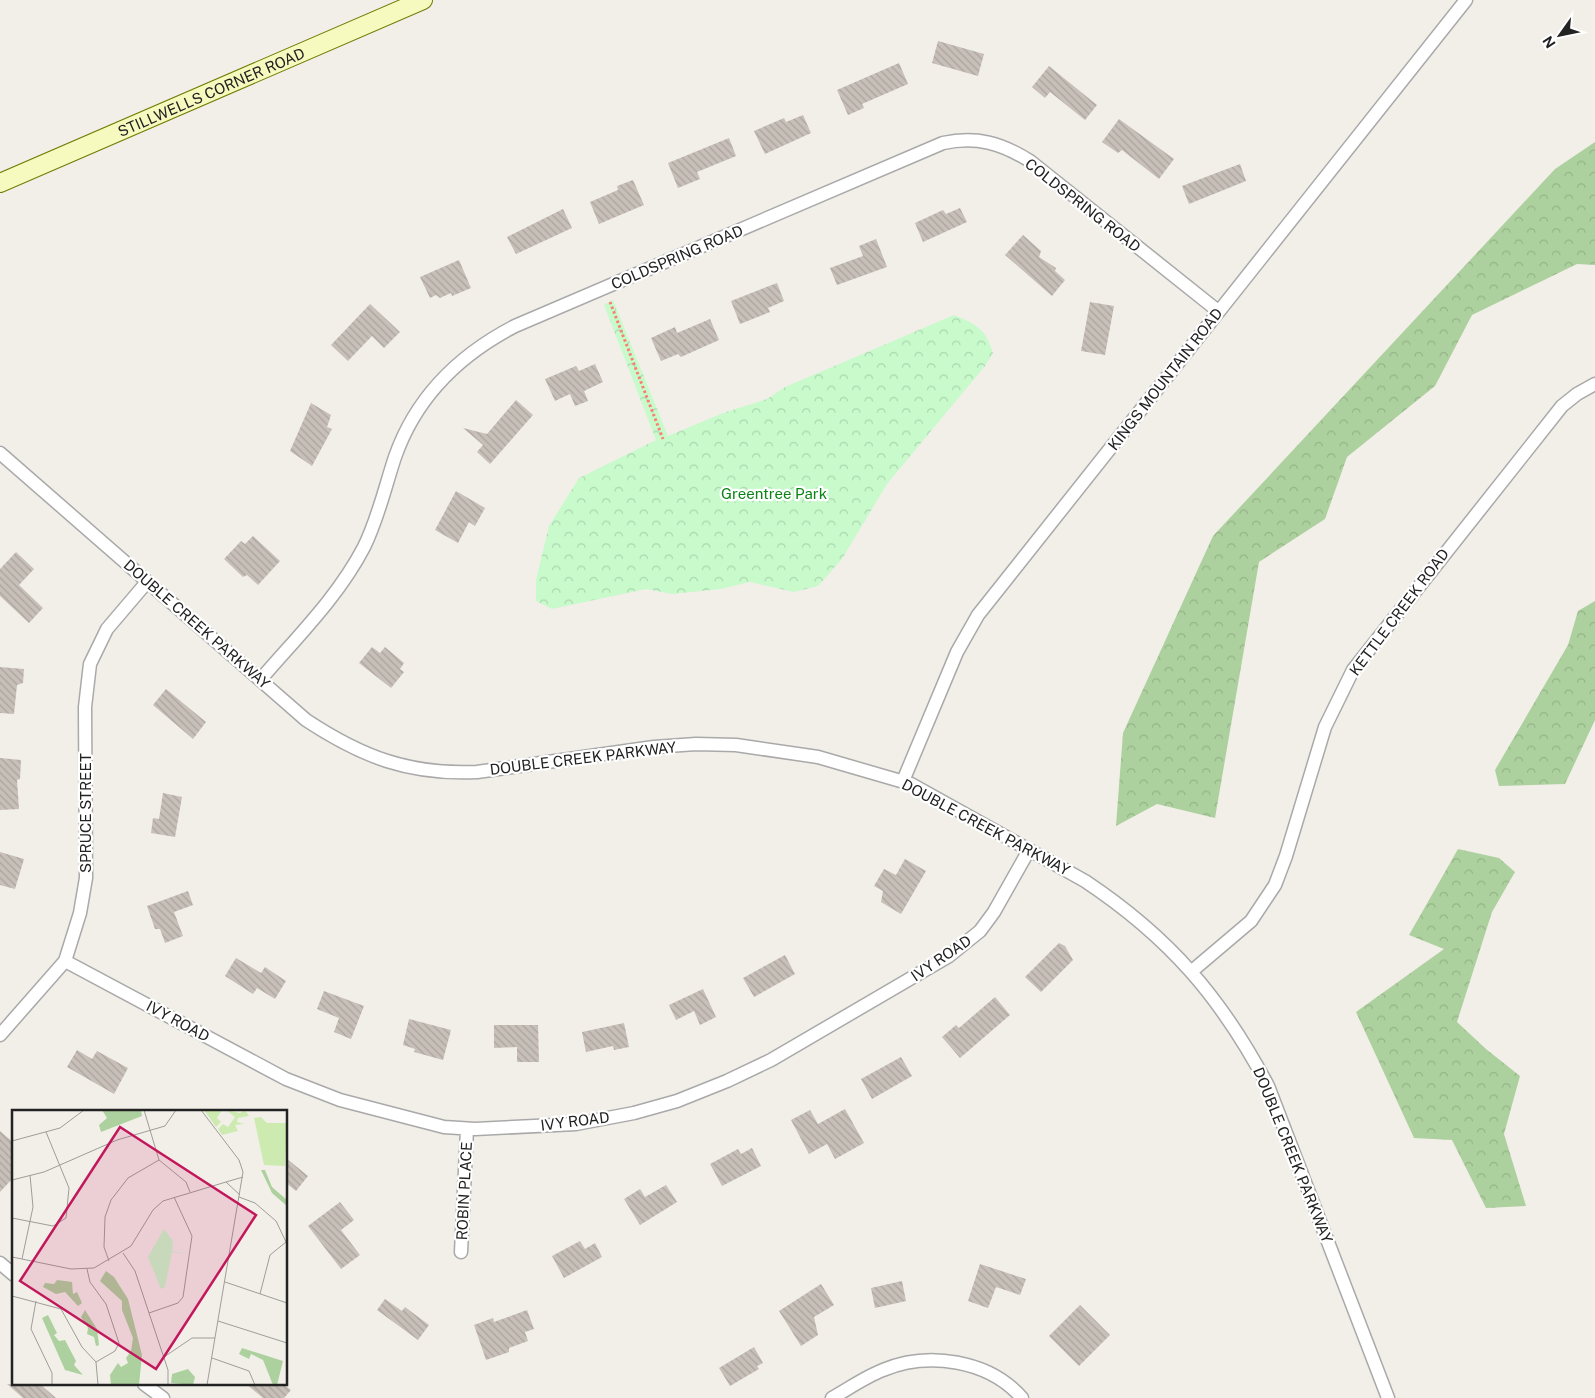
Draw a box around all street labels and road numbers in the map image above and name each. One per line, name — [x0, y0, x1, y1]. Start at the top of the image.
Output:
street label: STILLWELLS CORNER ROAD — [115, 44, 307, 140]
street label: COLDSPRING ROAD — [1022, 155, 1144, 255]
street label: COLDSPRING ROAD — [608, 221, 746, 293]
street label: KINGS MOUNTAIN ROAD — [1104, 305, 1226, 453]
street label: KETTLE CREEK ROAD — [1346, 545, 1452, 679]
street label: DOUBLE CREEK PARKWAY — [121, 556, 273, 692]
street label: DOUBLE CREEK PARKWAY — [489, 738, 677, 778]
street label: SPRUCE STREET — [77, 753, 94, 873]
street label: DOUBLE CREEK PARKWAY — [899, 775, 1073, 879]
street label: IVY ROAD — [908, 932, 974, 984]
street label: IVY ROAD — [143, 997, 213, 1045]
street label: DOUBLE CREEK PARKWAY — [1250, 1065, 1336, 1245]
street label: IVY ROAD — [540, 1108, 610, 1134]
street label: ROBIN PLACE — [453, 1141, 475, 1241]

